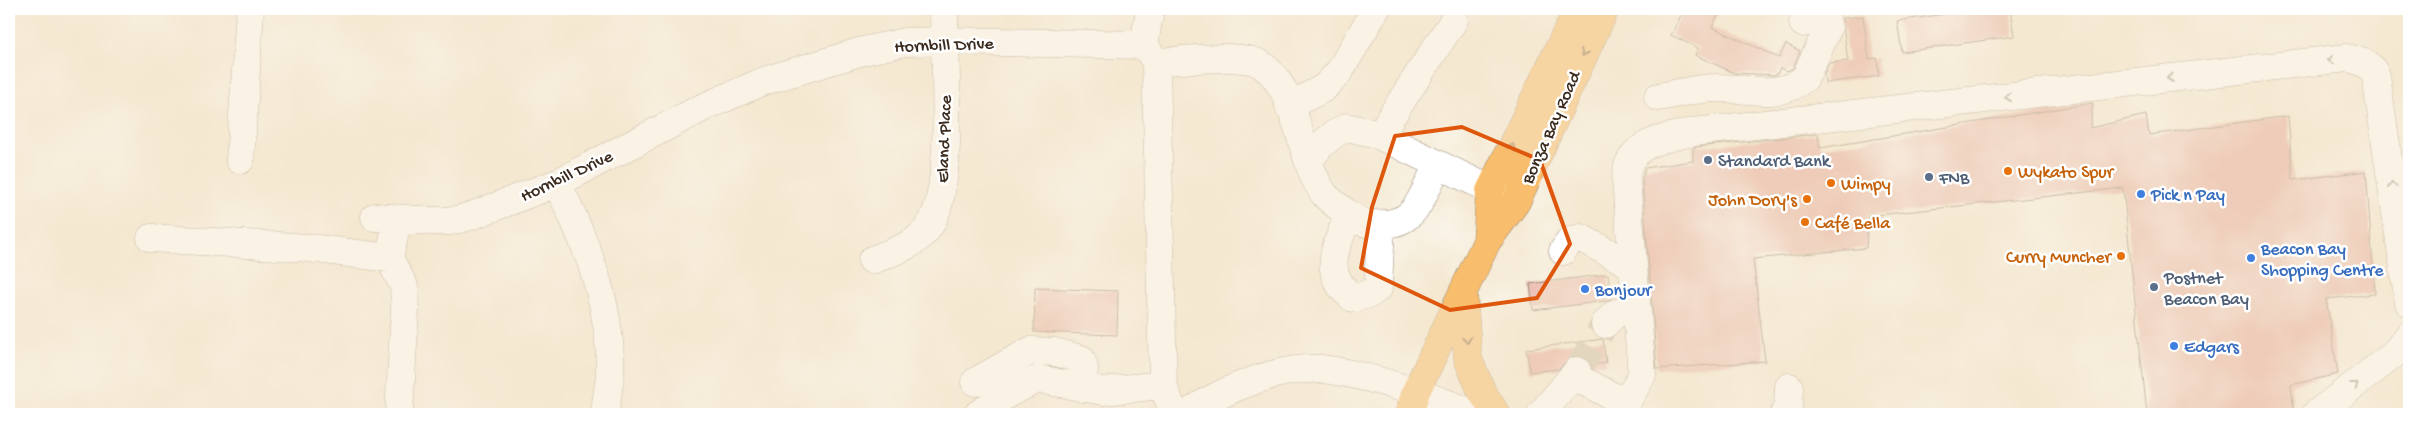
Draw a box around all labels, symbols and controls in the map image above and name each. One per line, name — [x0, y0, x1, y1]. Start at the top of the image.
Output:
street label: Hornbill Drive — [894, 34, 995, 59]
one-way arrow — [1579, 48, 1590, 57]
one-way arrow — [2327, 54, 2335, 65]
street label: Bonza Bay Road — [1518, 67, 1587, 188]
one-way arrow — [2166, 72, 2174, 83]
one-way arrow — [2004, 91, 2012, 102]
street label: Eland Place — [933, 94, 958, 183]
one-way arrow — [1505, 143, 1516, 152]
street label: Hornbill Drive — [518, 146, 617, 208]
place label: Standard Bank — [1718, 152, 1832, 173]
marker: Standard Bank — [1702, 154, 1714, 166]
place label: Wykato Spur — [2018, 163, 2115, 184]
marker: Wykato Spur — [2002, 165, 2014, 177]
place label: FNB — [1938, 169, 1970, 190]
marker: FNB — [1923, 171, 1935, 183]
place label: Wimpy — [1841, 175, 1891, 196]
marker: Wimpy — [1825, 177, 1837, 189]
one-way arrow — [2387, 181, 2398, 189]
place label: Pick n Pay — [2150, 186, 2225, 207]
marker: Pick n Pay — [2135, 188, 2147, 200]
place label: John Dory's — [1708, 191, 1798, 212]
marker: John Dory's — [1801, 193, 1813, 205]
place label: Café Bella — [1815, 214, 1891, 235]
marker: Café Bella — [1799, 216, 1811, 228]
place label: Beacon Bay Shopping Centre — [2260, 240, 2384, 282]
place label: Curry Muncher — [2006, 248, 2113, 269]
marker: Curry Muncher — [2115, 250, 2127, 262]
marker: Beacon Bay Shopping Centre — [2245, 252, 2257, 264]
place label: Postnet Beacon Bay — [2163, 269, 2249, 311]
place label: Bonjour — [1594, 281, 1653, 302]
marker: Postnet Beacon Bay — [2148, 281, 2160, 293]
marker: Bonjour — [1579, 283, 1591, 295]
one-way arrow — [1461, 336, 1472, 344]
place label: Edgars — [2184, 338, 2240, 359]
marker: Edgars — [2168, 340, 2180, 352]
one-way arrow — [2349, 382, 2358, 390]

